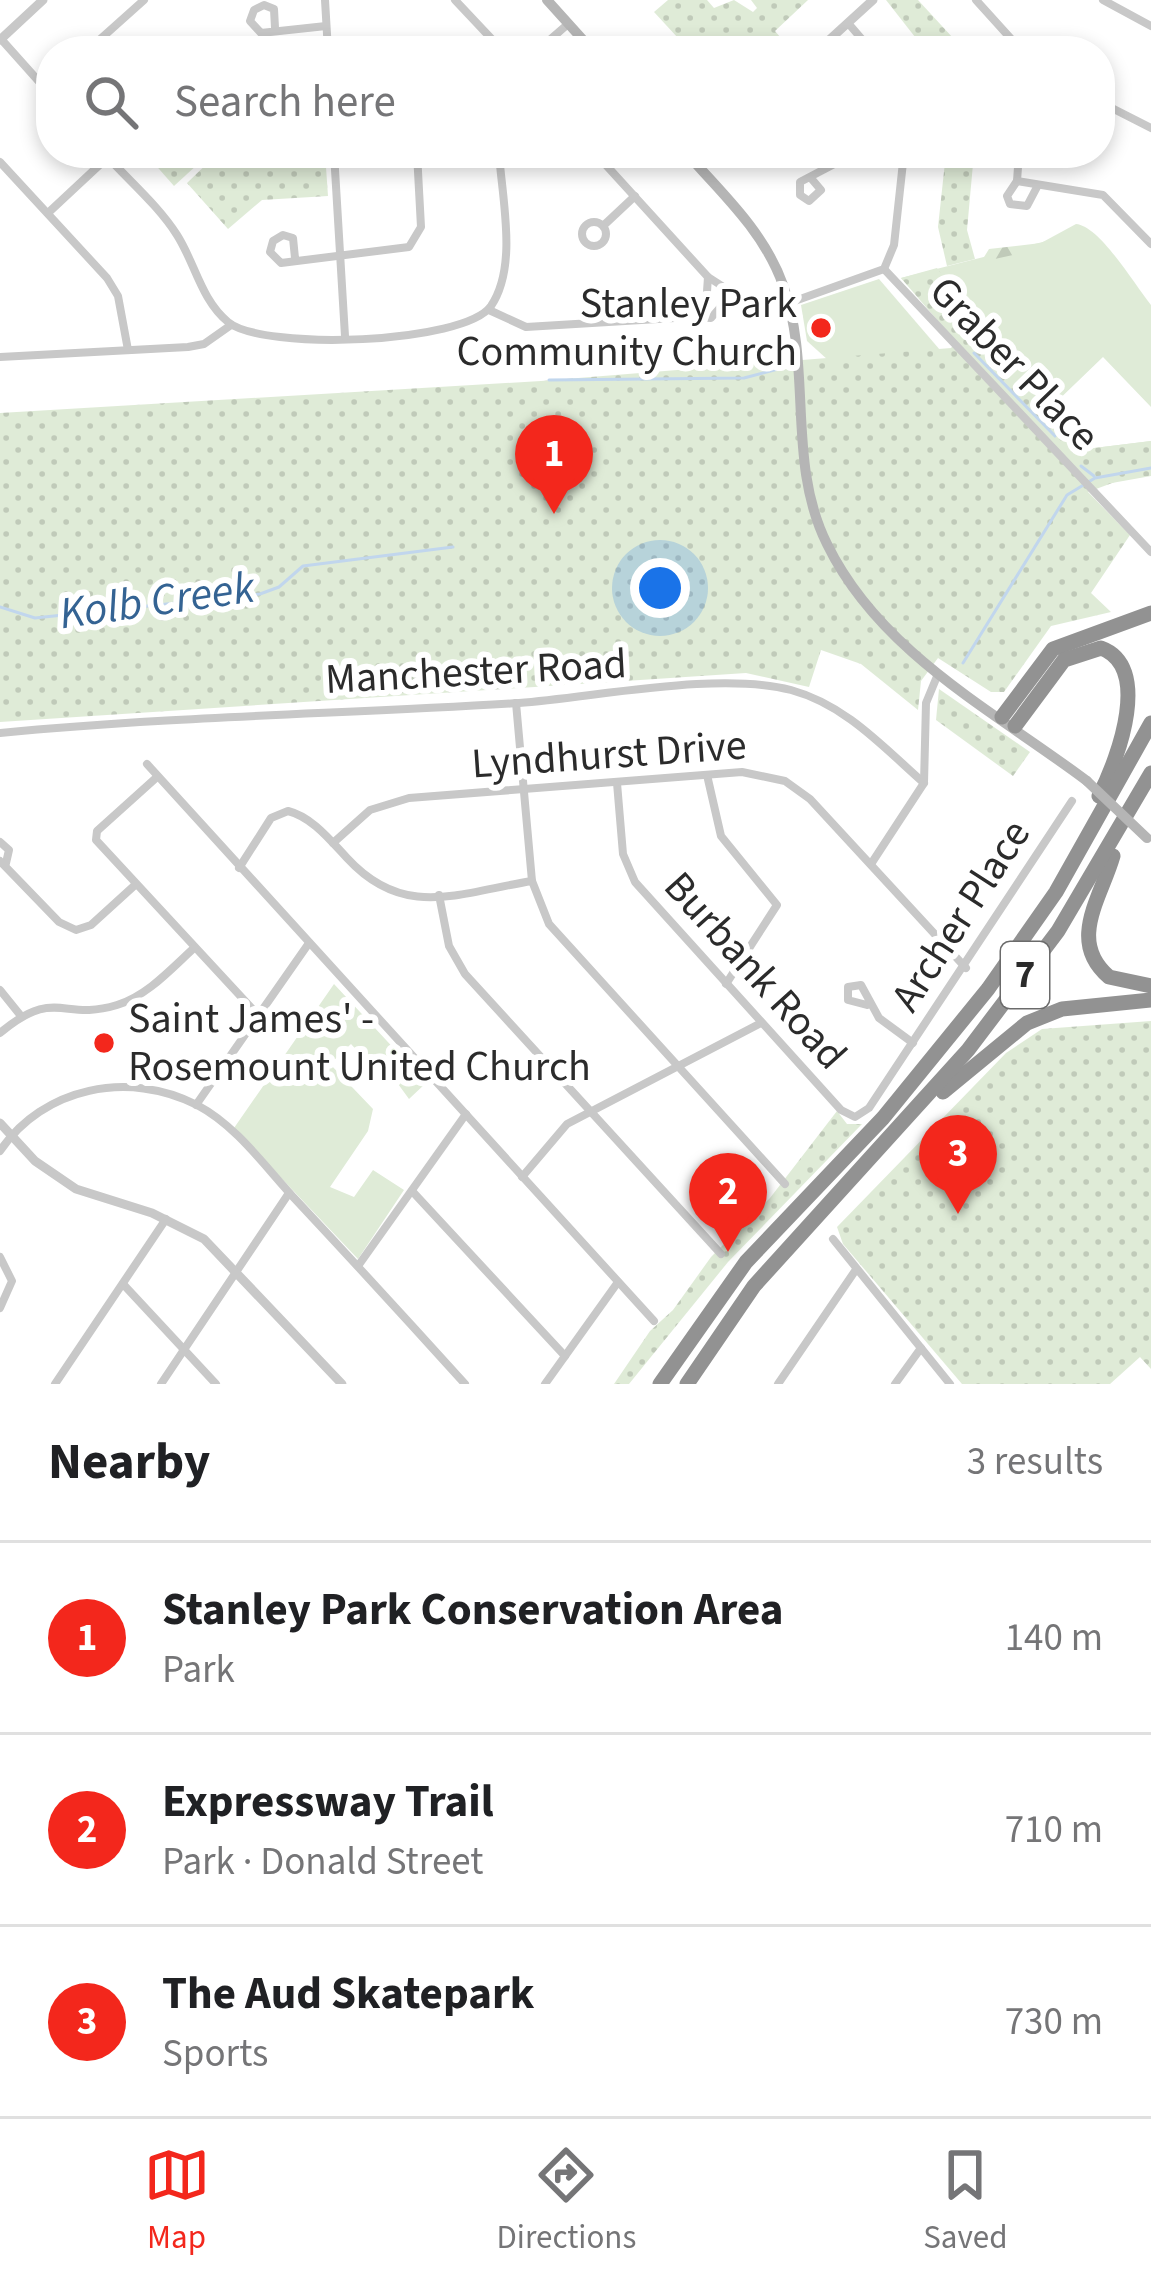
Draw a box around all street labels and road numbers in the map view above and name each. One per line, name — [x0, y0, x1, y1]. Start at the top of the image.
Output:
street label: Graber Place — [915, 263, 1113, 465]
street label: Manchester Road — [324, 634, 628, 710]
street label: Lyndhurst Drive — [470, 715, 748, 795]
street label: Archer Place — [877, 808, 1045, 1024]
street label: Burbank Road — [650, 859, 860, 1083]
road number: 7 — [1001, 942, 1049, 1008]

